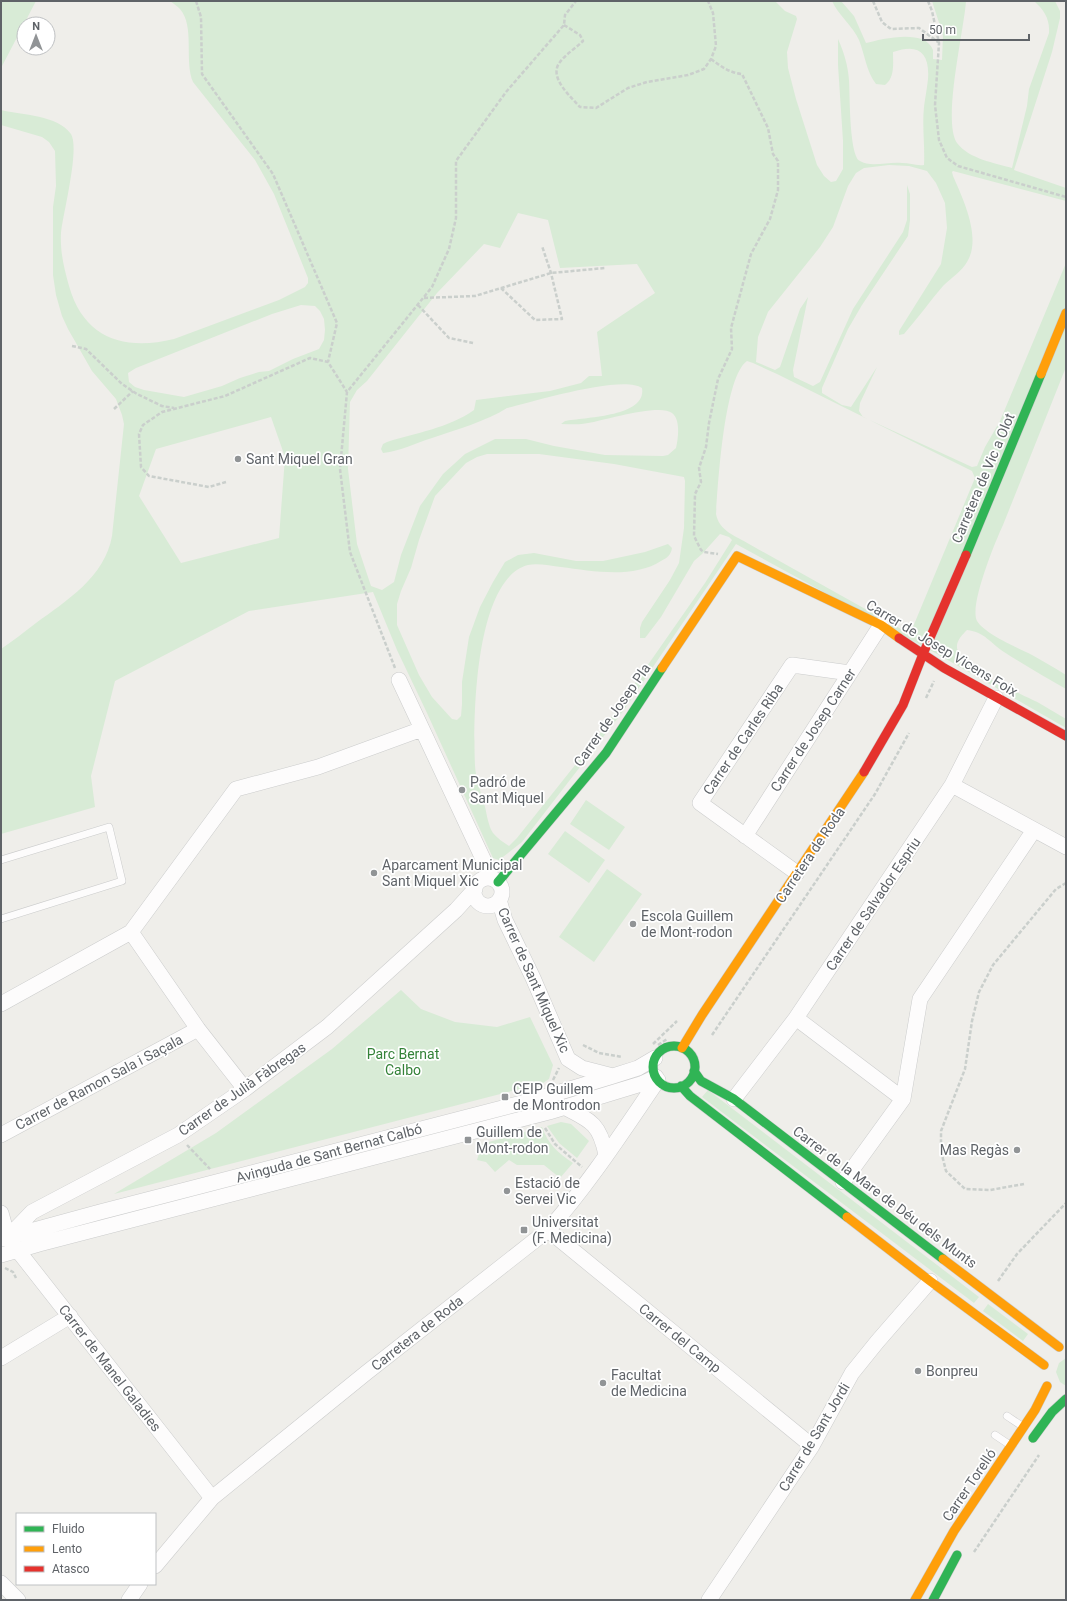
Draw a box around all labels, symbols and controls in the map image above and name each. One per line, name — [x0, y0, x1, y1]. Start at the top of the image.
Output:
north arrow — [16, 16, 56, 56]
scale bar — [923, 16, 1029, 42]
text: N — [32, 20, 40, 33]
text: 50 m — [929, 23, 956, 37]
street label: Carretera de Vic a Olot — [948, 410, 1018, 545]
place label: Sant Miquel Gran — [246, 451, 353, 467]
marker: Sant Miquel Gran — [233, 454, 243, 464]
street label: Carrer de Josep Vicens Foix — [863, 596, 1021, 700]
street label: Carrer de Josep Pla — [570, 660, 654, 770]
street label: Carrer de Josep Carner — [767, 665, 859, 795]
street label: Carrer de Carles Riba — [700, 680, 786, 798]
place label: Padró de Sant Miquel — [470, 774, 544, 806]
marker: Padró de Sant Miquel — [457, 785, 467, 795]
street label: Carretera de Roda — [772, 804, 848, 906]
street label: Carrer de Salvador Espriu — [822, 834, 924, 974]
place label: Aparcament Municipal Sant Miquel Xic — [382, 857, 522, 889]
marker: Aparcament Municipal Sant Miquel Xic — [369, 868, 379, 878]
street label: Carrer de Sant Miquel Xic — [495, 905, 573, 1055]
place label: Escola Guillem de Mont-rodon — [641, 908, 733, 940]
marker: Escola Guillem de Mont-rodon — [628, 919, 638, 929]
street label: Carrer de Ramon Sala i Saçala — [13, 1031, 185, 1133]
street label: Carrer de Julià Fàbregas — [175, 1039, 309, 1139]
park label: Parc Bernat Calbo — [367, 1046, 440, 1078]
place label: CEIP Guillem de Montrodon — [513, 1081, 601, 1113]
marker: CEIP Guillem de Montrodon — [500, 1092, 510, 1102]
street label: Avinguda de Sant Bernat Calbó — [234, 1120, 424, 1186]
street label: Carrer de la Mare de Déu dels Munts — [790, 1123, 980, 1271]
place label: Guillem de Mont-rodon — [476, 1124, 549, 1156]
marker: Guillem de Mont-rodon — [463, 1135, 473, 1145]
place label: Mas Regàs — [940, 1142, 1009, 1158]
marker: Mas Regàs — [1012, 1145, 1022, 1155]
place label: Estació de Servei Vic — [515, 1175, 580, 1207]
marker: Estació de Servei Vic — [502, 1186, 512, 1196]
place label: Universitat (F. Medicina) — [532, 1214, 612, 1247]
marker: Universitat (F. Medicina) — [519, 1225, 529, 1235]
street label: Carretera de Roda — [368, 1292, 466, 1374]
street label: Carrer del Camp — [636, 1300, 724, 1376]
street label: Carrer de Manel Galadies — [56, 1301, 164, 1435]
place label: Bonpreu — [926, 1363, 978, 1379]
marker: Bonpreu — [913, 1366, 923, 1376]
place label: Facultat de Medicina — [611, 1367, 687, 1399]
marker: Facultat de Medicina — [598, 1378, 608, 1388]
street label: Carrer de Sant Jordi — [775, 1380, 853, 1494]
street label: Carrer Torelló — [939, 1446, 999, 1524]
legend — [16, 1513, 156, 1585]
text: Fluido — [52, 1522, 85, 1536]
text: Lento — [52, 1542, 82, 1556]
text: Atasco — [52, 1562, 90, 1576]

